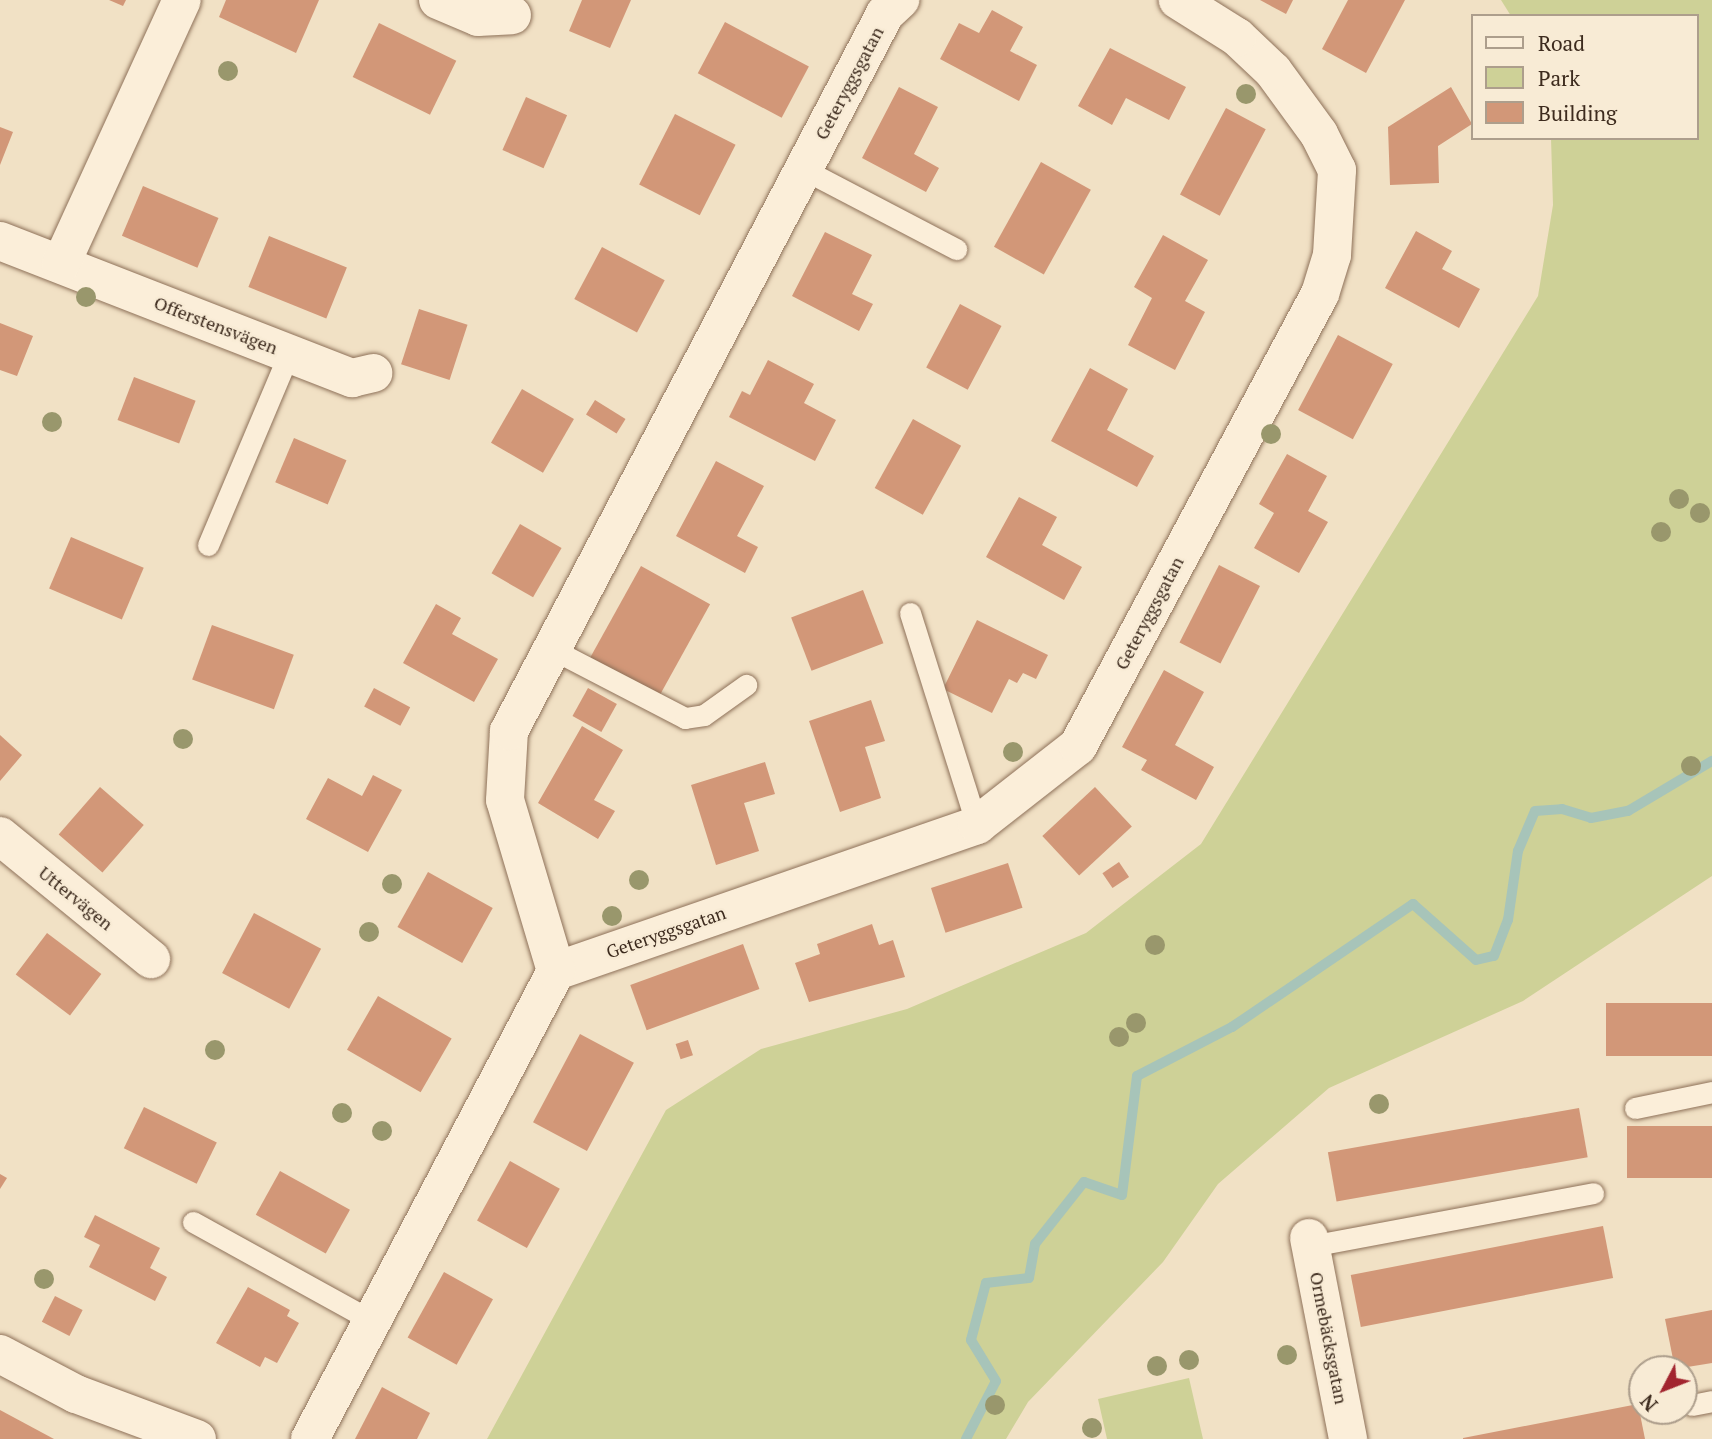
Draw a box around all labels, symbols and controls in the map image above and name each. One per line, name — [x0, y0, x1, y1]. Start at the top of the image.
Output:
legend — [1470, 14, 1698, 140]
street label: Geteryggsgatan — [810, 23, 888, 143]
text: Road — [1538, 29, 1585, 57]
text: Park — [1538, 64, 1580, 92]
text: Building — [1538, 99, 1617, 127]
street label: Offerstensvägen — [151, 291, 281, 359]
street label: Geteryggsgatan — [1110, 553, 1188, 673]
street label: Uttervägen — [35, 862, 117, 934]
street label: Geteryggsgatan — [603, 901, 729, 963]
street label: Ormebäcksgatan — [1306, 1270, 1352, 1406]
north arrow — [1628, 1355, 1698, 1425]
text: N — [1634, 1389, 1663, 1417]

